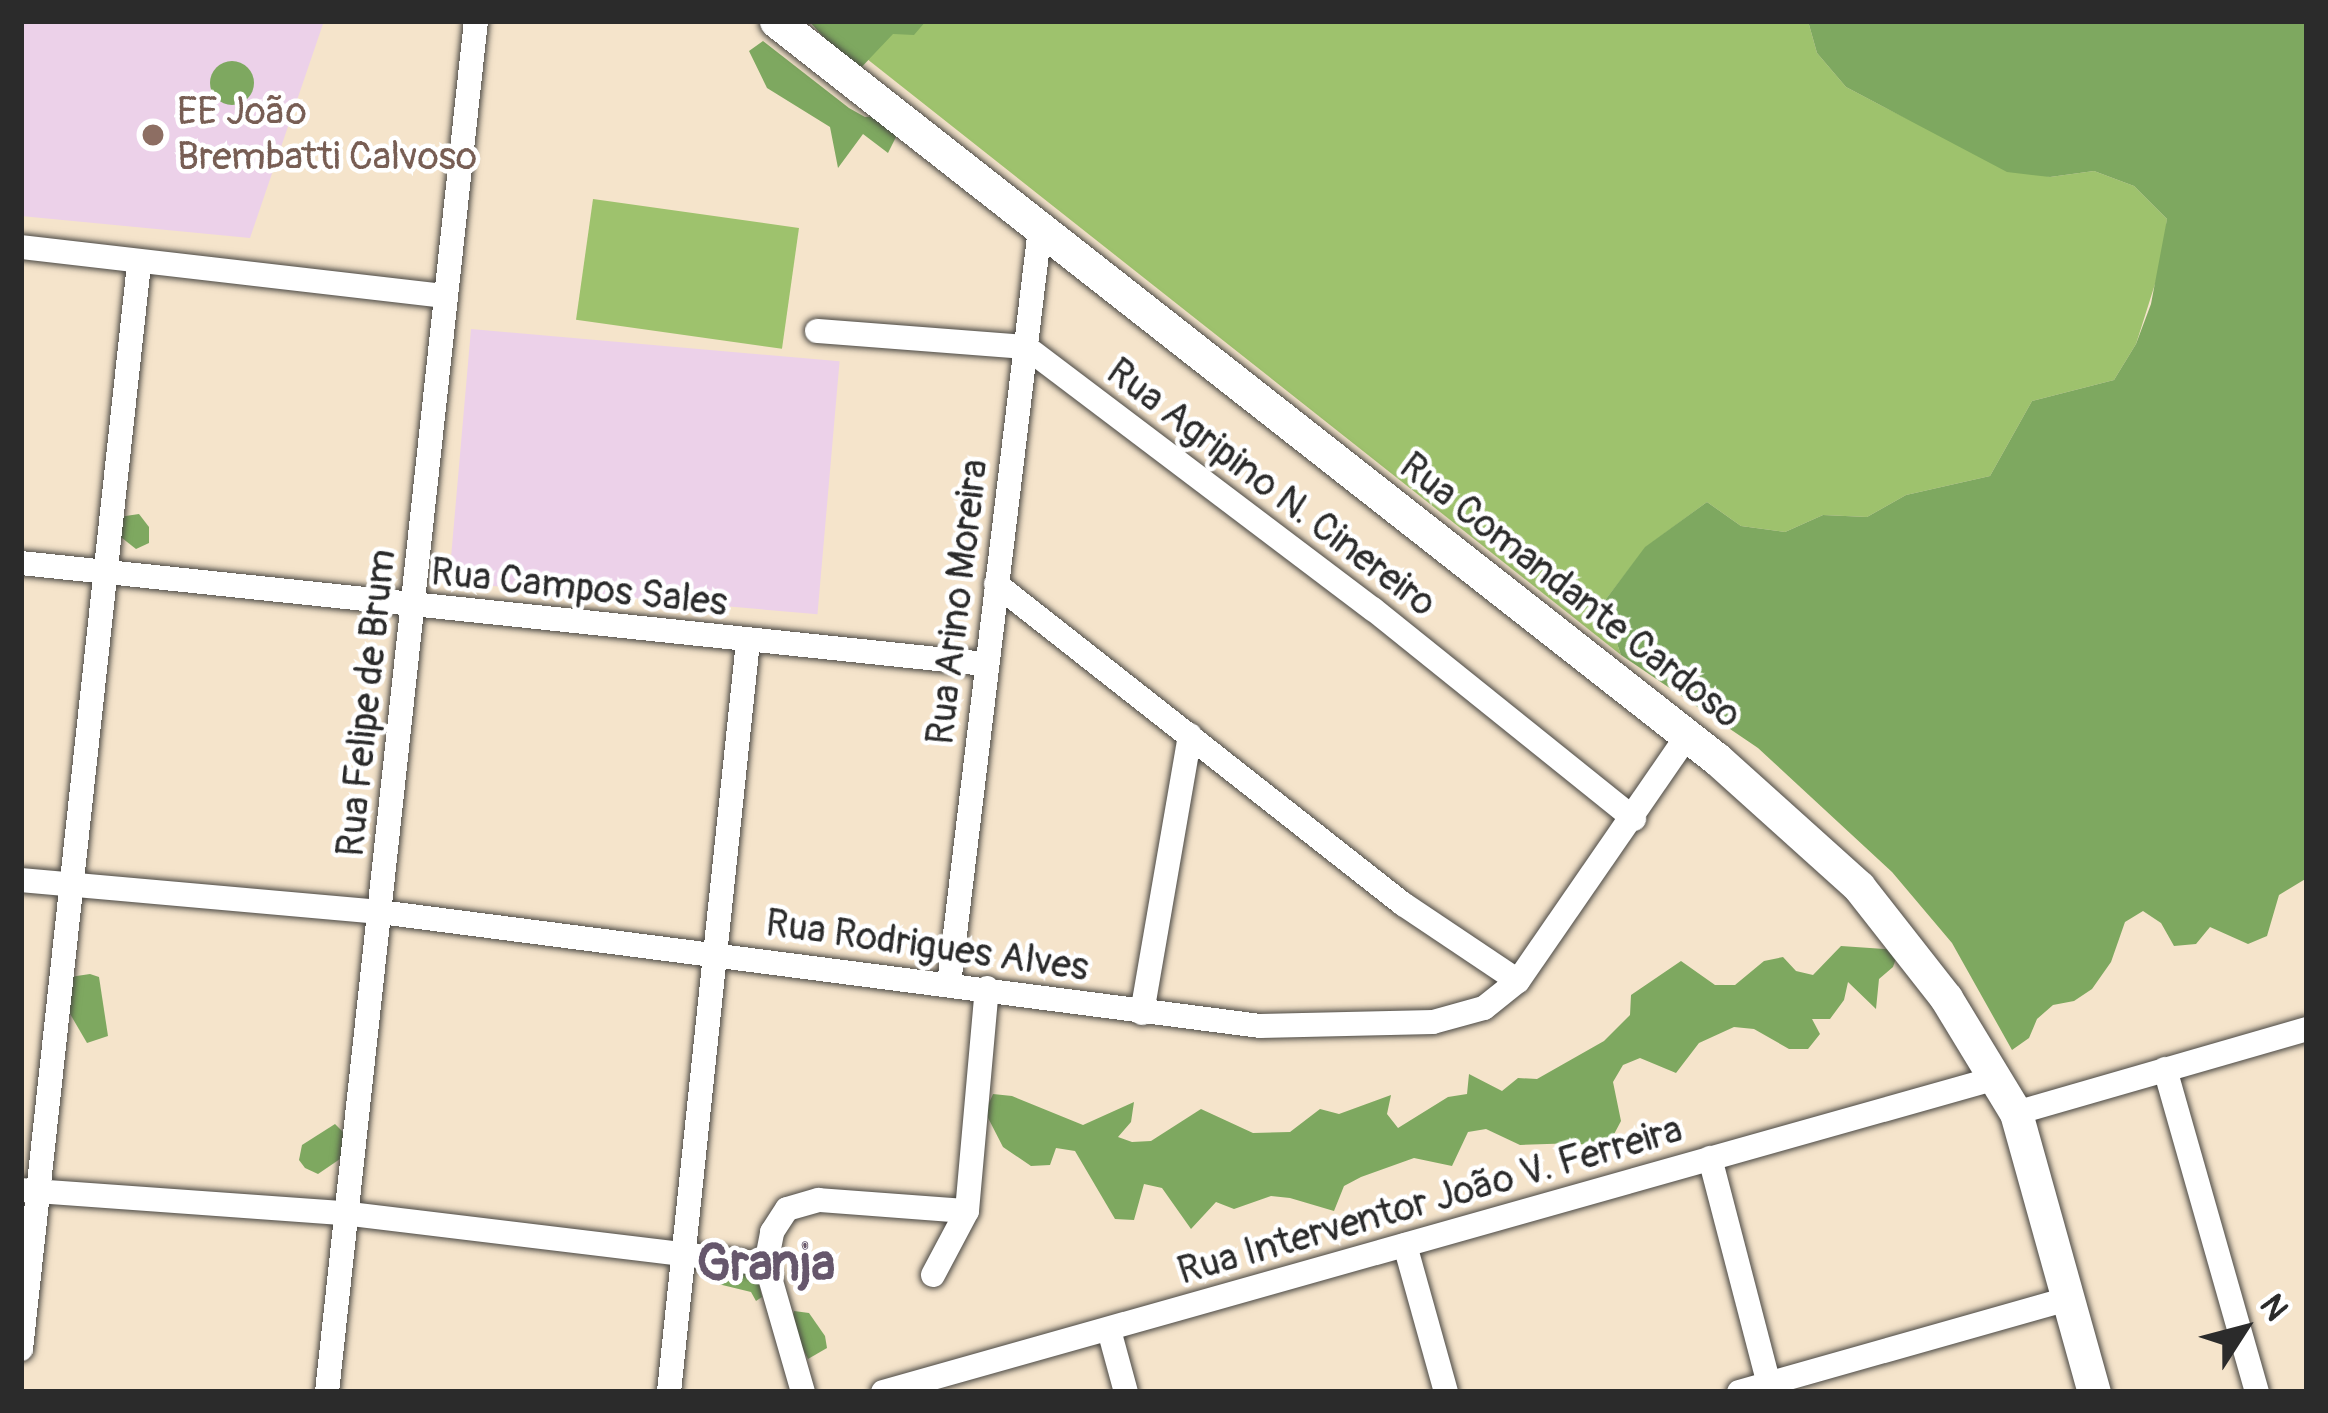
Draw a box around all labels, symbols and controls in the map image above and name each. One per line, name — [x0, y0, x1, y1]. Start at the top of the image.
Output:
place label: EE João Brembatti Calvoso — [177, 90, 477, 181]
marker: EE João Brembatti Calvoso — [140, 122, 166, 148]
street label: Rua Agripino N. Cinereiro — [1097, 349, 1445, 627]
street label: Rua Comandante Cardoso — [1390, 443, 1750, 739]
street label: Rua Arino Moreira — [917, 457, 999, 747]
street label: Rua Felipe de Brum — [328, 547, 406, 859]
street label: Rua Campos Sales — [429, 549, 729, 627]
street label: Rua Rodrigues Alves — [763, 900, 1091, 992]
street label: Rua Interventor João V. Ferreira — [1172, 1106, 1688, 1296]
district label: Granja — [697, 1233, 835, 1295]
north arrow — [2184, 1269, 2304, 1389]
text: N — [2250, 1286, 2297, 1329]

